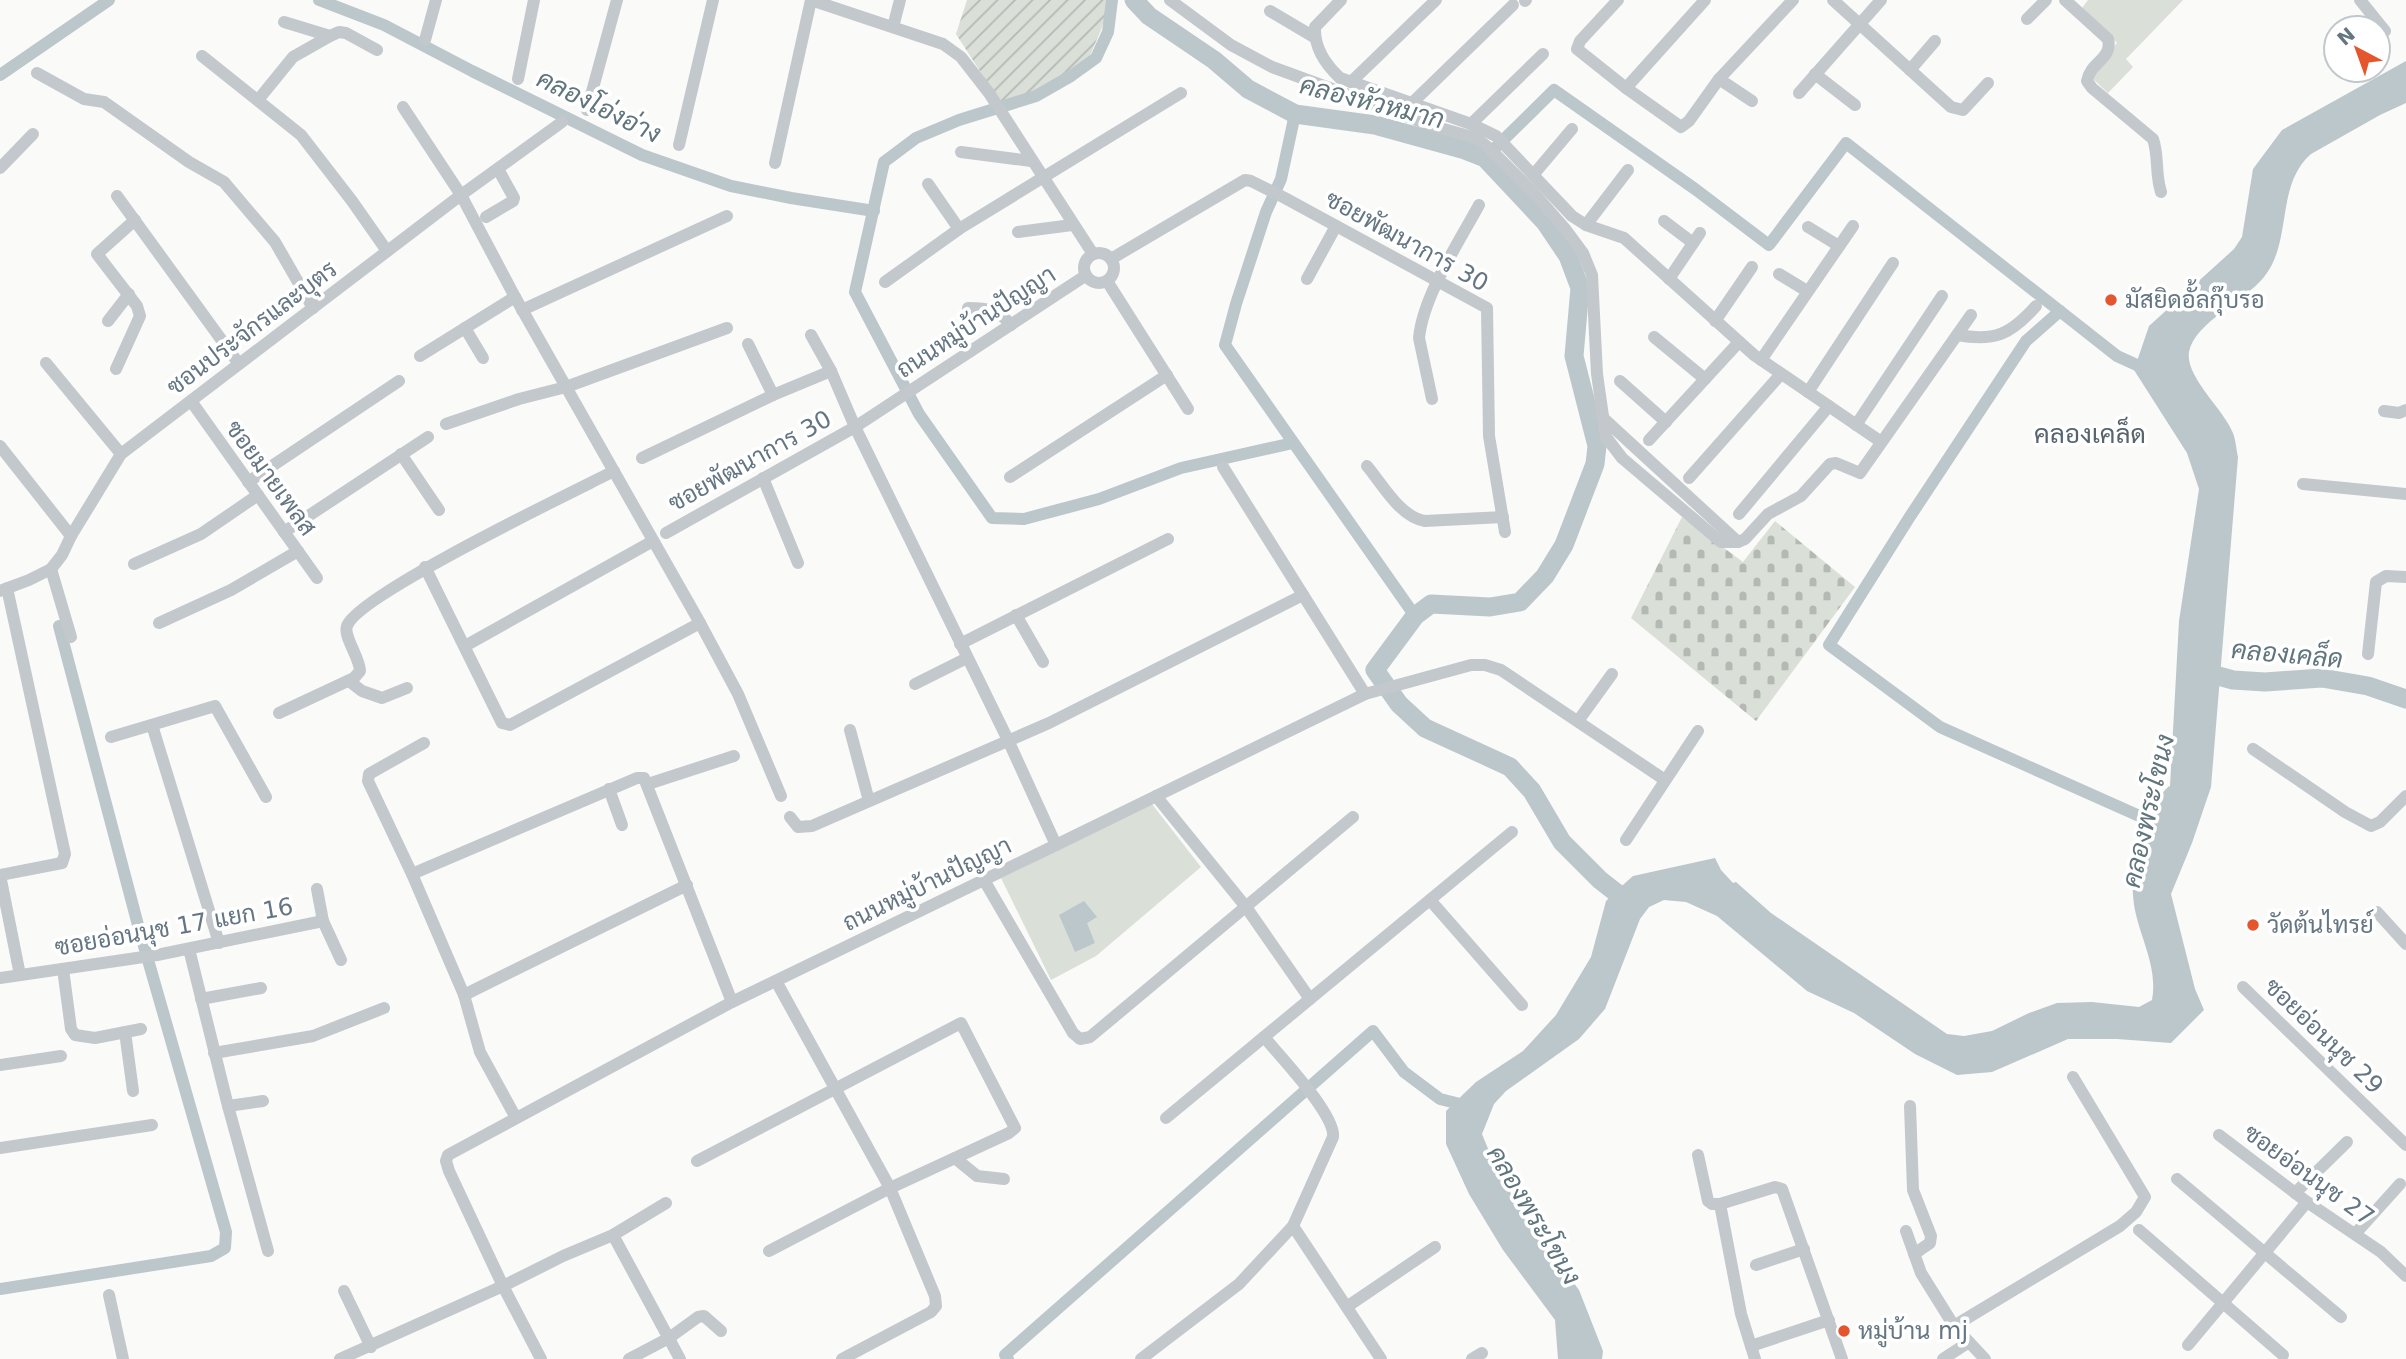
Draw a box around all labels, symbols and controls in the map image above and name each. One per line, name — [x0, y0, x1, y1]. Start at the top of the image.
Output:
north arrow — [2322, 14, 2392, 84]
text: N — [2333, 23, 2359, 50]
water label: คลองโอ่งอ่าง — [532, 62, 666, 149]
water label: คลองหัวหมาก — [1297, 69, 1448, 134]
street label: ซอยพัฒนาการ 30 — [1321, 185, 1493, 297]
street label: ซอนประจักรและบุตร — [162, 255, 344, 403]
street label: ถนนหมู่บ้านปัญญา — [891, 259, 1062, 386]
place label: มัสยิดอั้ลกุ๊บรอ — [2125, 279, 2265, 316]
marker: มัสยิดอั้ลกุ๊บรอ — [2103, 292, 2119, 308]
street label: ซอยพัฒนาการ 30 — [664, 405, 836, 517]
street label: ซอยมายเพลส — [220, 415, 322, 541]
district label: คลองเคล็ด — [2034, 416, 2146, 449]
water label: คลองเคล็ด — [2230, 631, 2344, 674]
water label: คลองพระโขนง — [2115, 731, 2180, 891]
street label: ถนนหมู่บ้านปัญญา — [838, 830, 1017, 940]
street label: ซอยอ่อนนุช 17 แยก 16 — [53, 892, 296, 964]
place label: วัดต้นไทรย์ — [2267, 909, 2374, 939]
marker: วัดต้นไทรย์ — [2245, 917, 2261, 933]
street label: ซอยอ่อนนุช 29 — [2257, 972, 2389, 1101]
street label: ซอยอ่อนนุช 27 — [2237, 1118, 2380, 1233]
water label: คลองพระโขนง — [1481, 1140, 1588, 1290]
place label: หมู่บ้าน mj — [1858, 1316, 1968, 1348]
marker: หมู่บ้าน mj — [1836, 1323, 1852, 1339]

